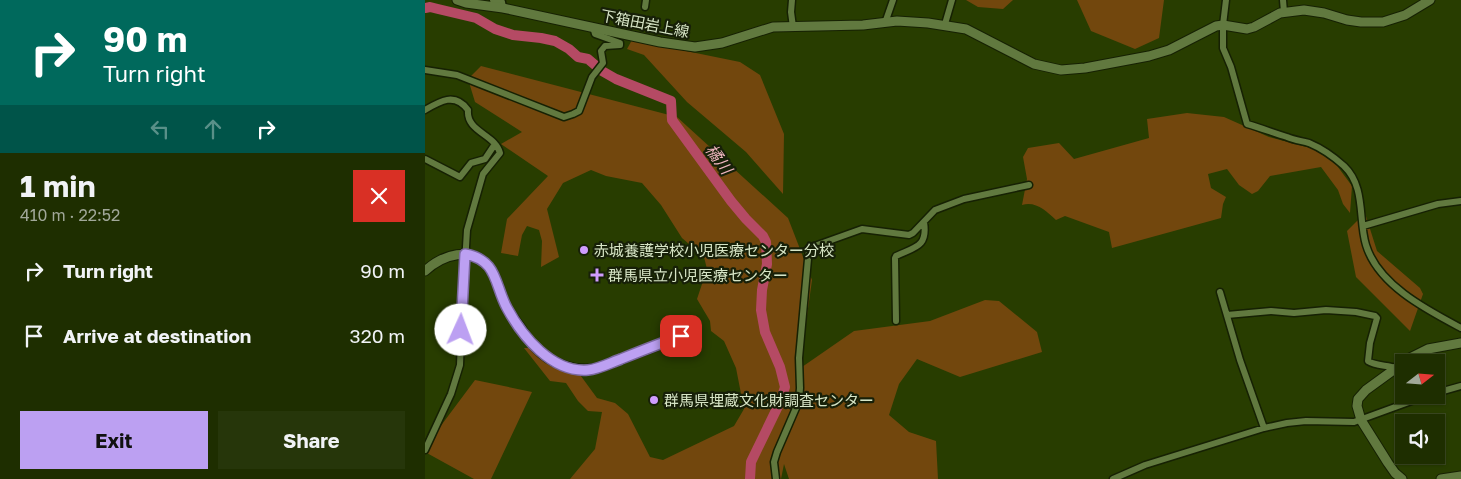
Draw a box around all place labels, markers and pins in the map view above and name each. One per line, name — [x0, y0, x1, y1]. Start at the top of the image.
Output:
place label: 赤城養護学校小児医療センター分校 — [594, 241, 834, 259]
marker: 赤城養護学校小児医療センター分校 — [578, 244, 590, 256]
place label: 群馬県立小児医療センター — [608, 266, 788, 284]
marker: 群馬県立小児医療センター — [590, 268, 604, 282]
pin — [660, 315, 702, 357]
place label: 群馬県埋蔵文化財調査センター — [664, 391, 874, 409]
marker: 群馬県埋蔵文化財調査センター — [648, 394, 660, 406]

